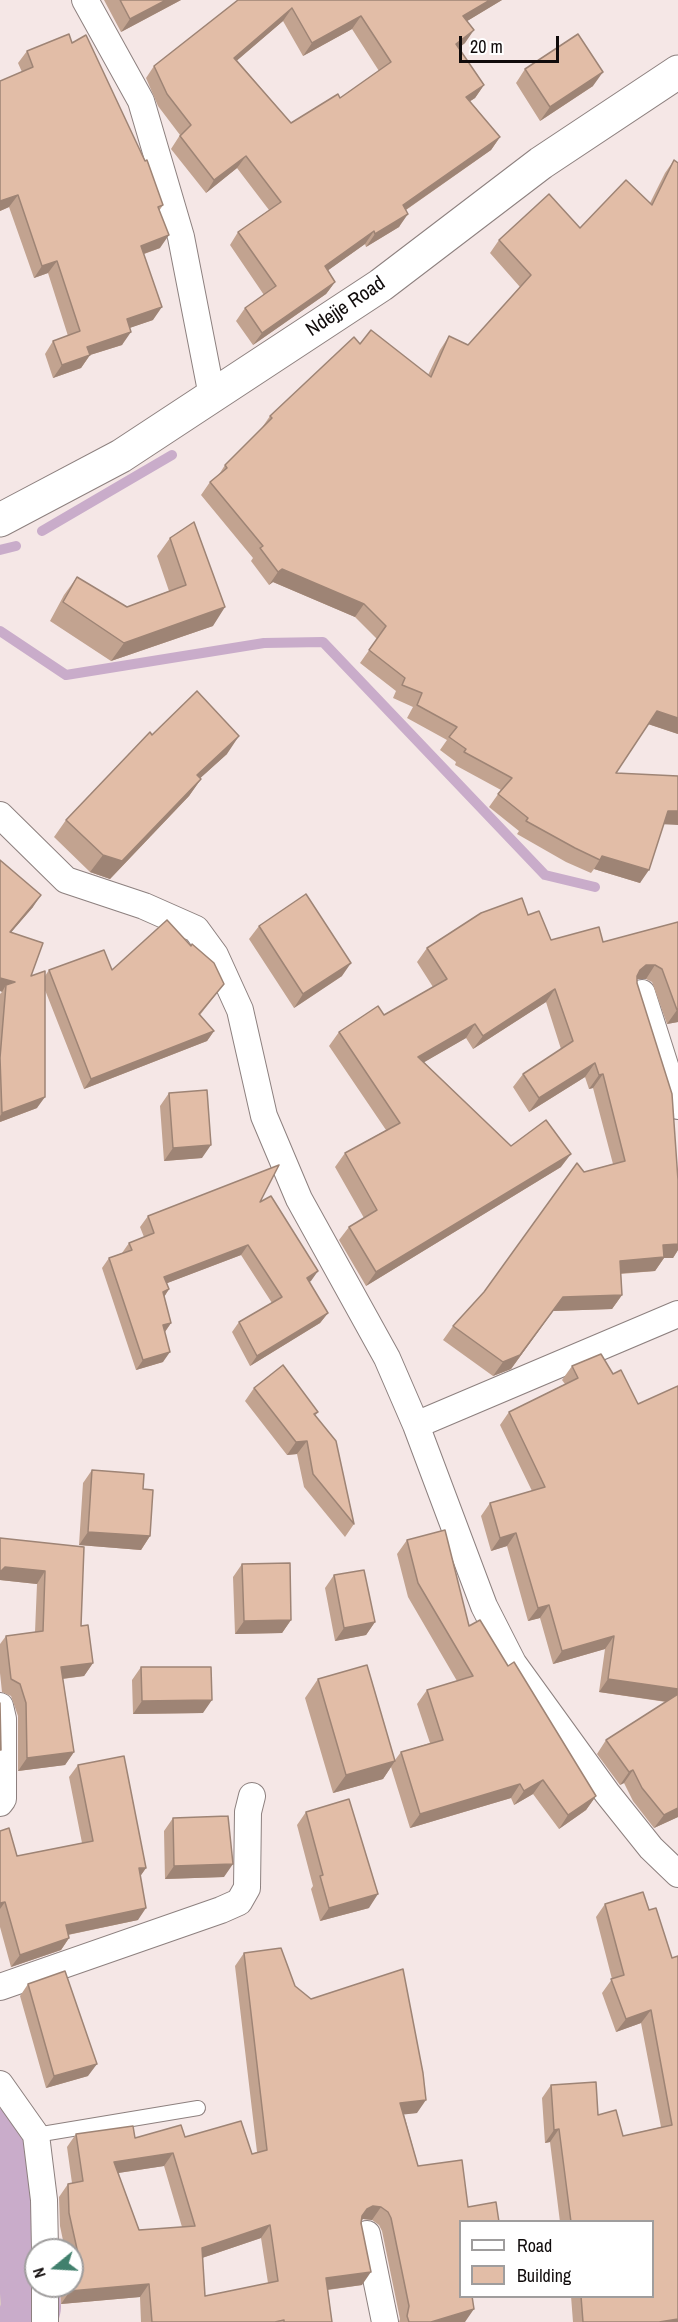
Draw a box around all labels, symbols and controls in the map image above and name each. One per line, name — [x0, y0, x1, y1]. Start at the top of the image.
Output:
scale bar — [462, 24, 562, 62]
text: 20 m — [470, 34, 503, 59]
street label: Ndejje Road — [302, 272, 390, 342]
legend — [459, 2220, 654, 2298]
text: Road — [517, 2233, 552, 2258]
north arrow — [24, 2238, 84, 2298]
text: Building — [517, 2263, 571, 2288]
text: N — [27, 2265, 51, 2281]

